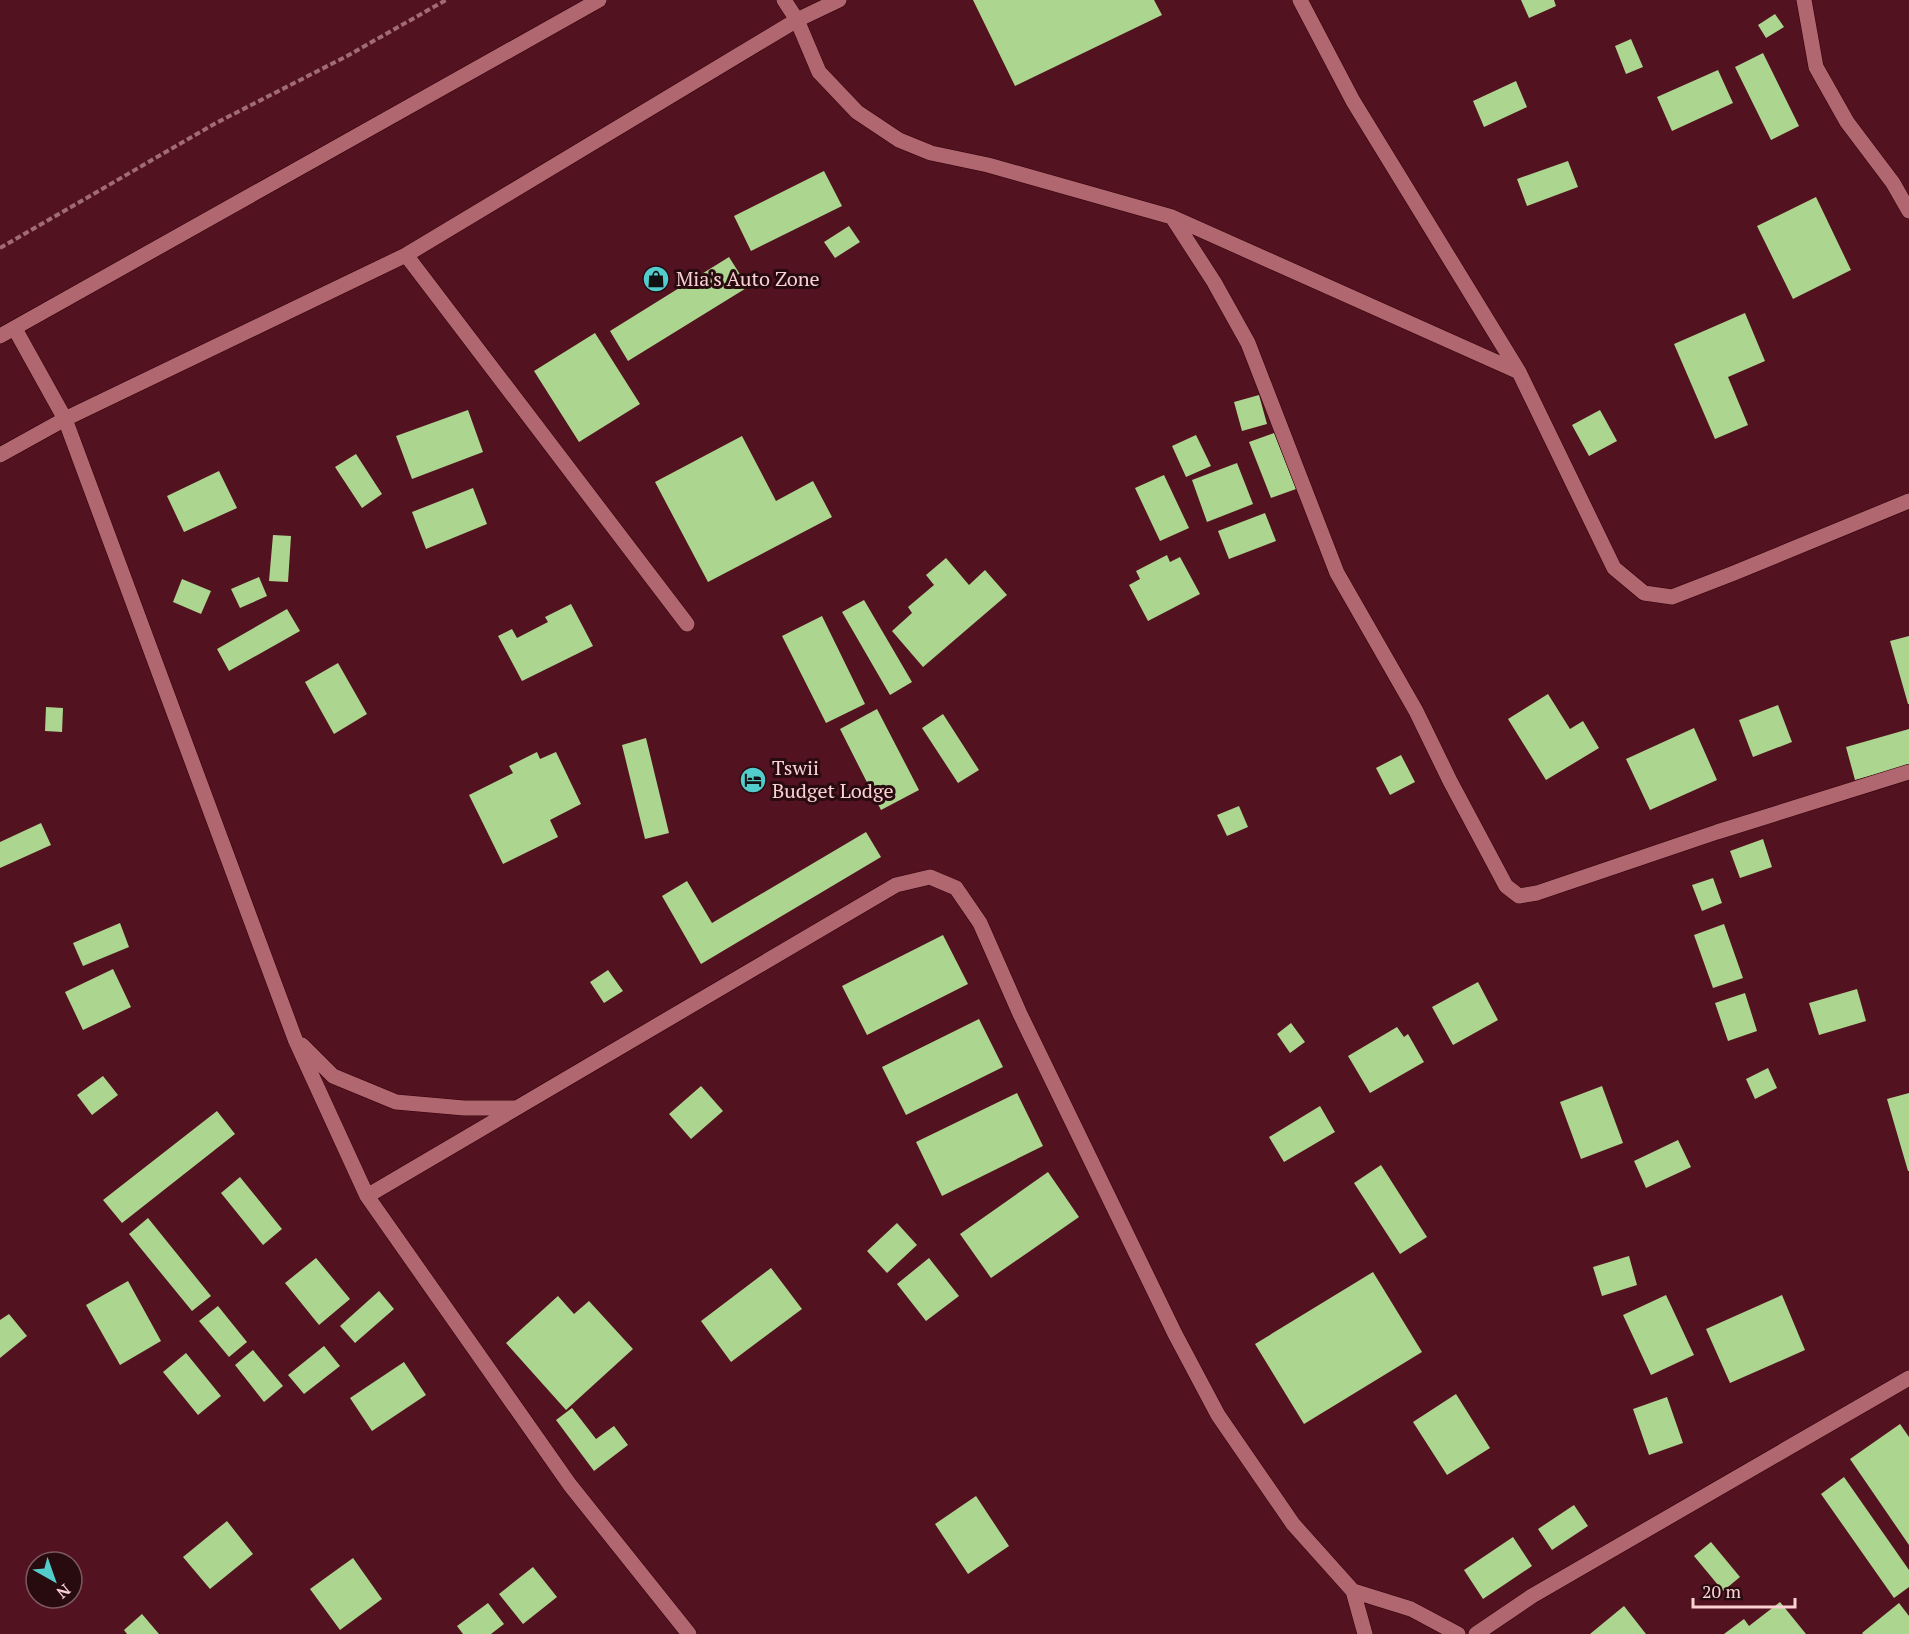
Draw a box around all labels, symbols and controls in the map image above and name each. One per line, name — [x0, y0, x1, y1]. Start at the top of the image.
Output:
shop icon: Mia's Auto Zone — [641, 264, 671, 294]
place label: Mia's Auto Zone — [676, 265, 820, 292]
place label: Tswii Budget Lodge — [772, 754, 893, 804]
hotel icon: Tswii Budget Lodge — [738, 765, 768, 795]
north arrow — [24, 1550, 84, 1610]
scale bar — [1693, 1571, 1795, 1609]
text: N — [52, 1579, 75, 1604]
text: 20 m — [1702, 1579, 1742, 1603]

